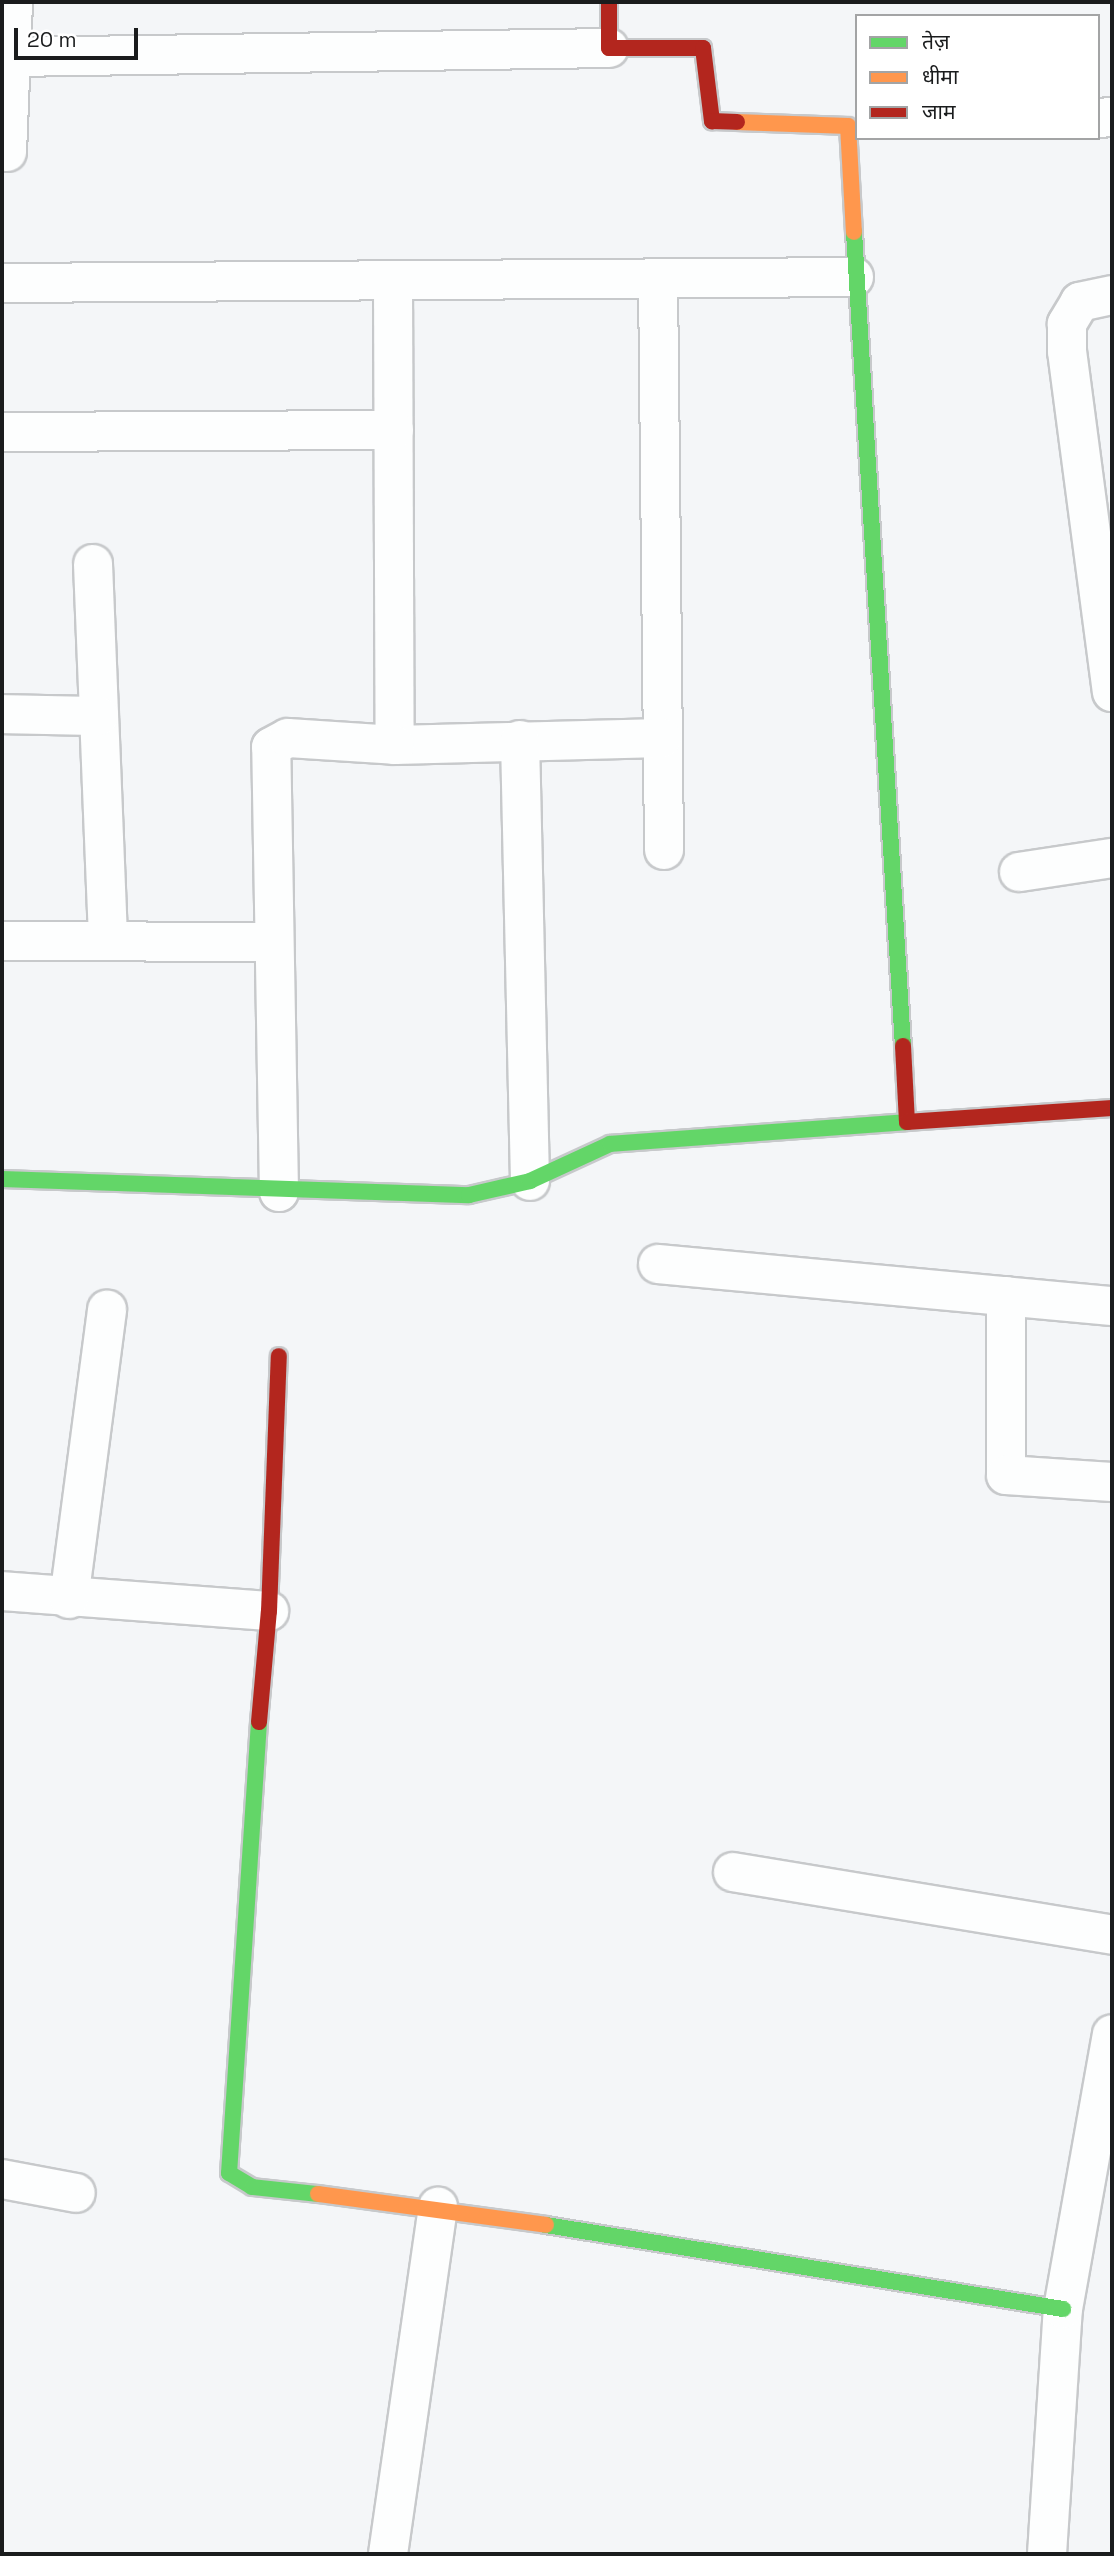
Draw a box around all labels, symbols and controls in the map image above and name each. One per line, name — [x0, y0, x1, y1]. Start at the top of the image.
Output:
scale bar — [18, 14, 142, 58]
legend — [855, 14, 1100, 140]
text: 20 m — [27, 26, 77, 53]
text: तेज़ — [922, 28, 950, 55]
text: धीमा — [922, 63, 958, 90]
text: जाम — [922, 98, 956, 125]

